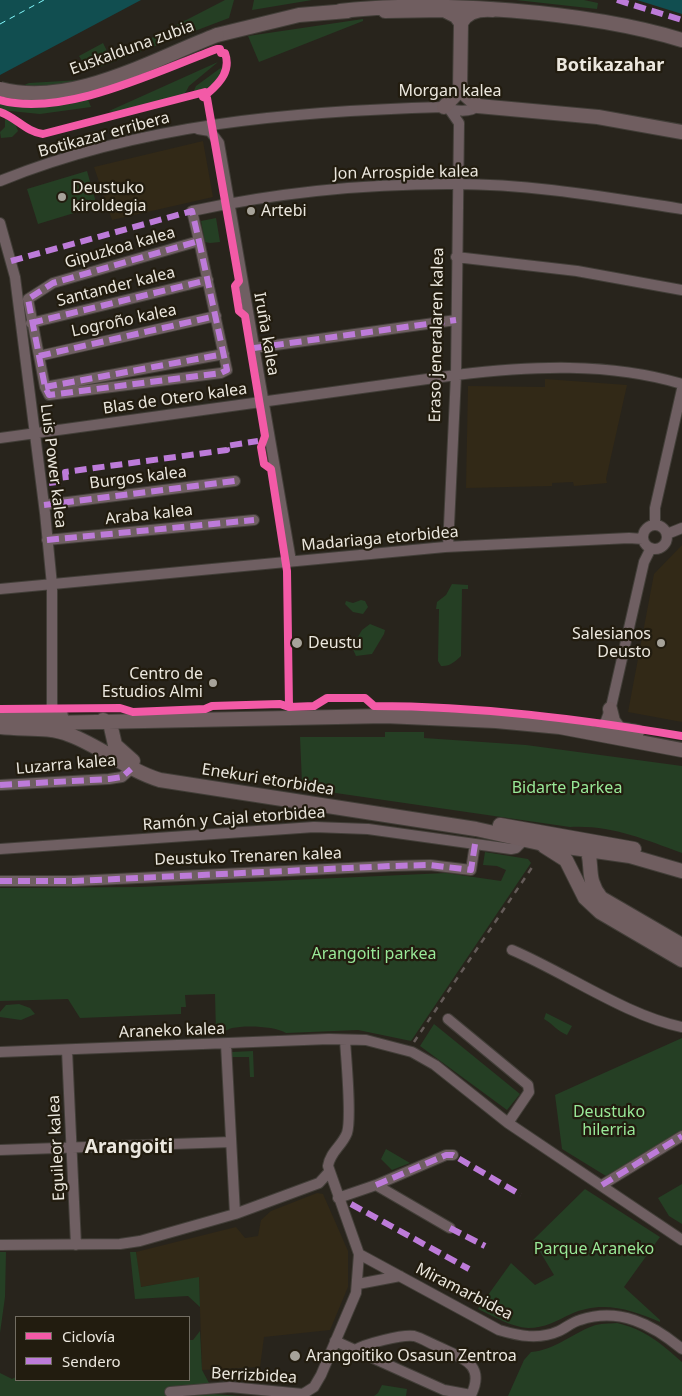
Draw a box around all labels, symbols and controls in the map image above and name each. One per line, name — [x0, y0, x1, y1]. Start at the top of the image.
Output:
street label: Euskalduna zubia — [67, 17, 197, 79]
district label: Botikazahar — [556, 55, 664, 77]
street label: Morgan kalea — [398, 81, 502, 101]
street label: Botikazar erribera — [36, 108, 172, 162]
street label: Jon Arrospide kalea — [333, 162, 479, 184]
place label: Deustuko kiroldegia — [72, 178, 147, 216]
marker: Deustuko kiroldegia — [56, 191, 68, 203]
place label: Artebi — [261, 201, 307, 221]
marker: Artebi — [245, 205, 257, 217]
street label: Gipuzkoa kalea — [63, 223, 177, 273]
street label: Eraso jeneralaren kalea — [426, 247, 448, 423]
street label: Santander kalea — [55, 263, 177, 311]
street label: Iruña kalea — [249, 291, 283, 377]
street label: Logroño kalea — [70, 300, 178, 342]
street label: Blas de Otero kalea — [102, 379, 248, 419]
street label: Luis Power kalea — [36, 403, 70, 529]
street label: Burgos kalea — [88, 463, 188, 493]
street label: Araba kalea — [104, 501, 194, 529]
street label: Madariaga etorbidea — [301, 523, 459, 555]
place label: Salesianos Deusto — [572, 624, 651, 662]
place label: Deustu — [308, 633, 362, 653]
marker: Deustu — [290, 636, 304, 650]
marker: Salesianos Deusto — [655, 637, 667, 649]
place label: Centro de Estudios Almi — [102, 664, 203, 702]
marker: Centro de Estudios Almi — [207, 677, 219, 689]
street label: Luzarra kalea — [15, 751, 117, 779]
street label: Enekuri etorbidea — [200, 760, 336, 800]
park label: Bidarte Parkea — [512, 778, 622, 798]
street label: Ramón y Cajal etorbidea — [142, 803, 326, 835]
street label: Deustuko Trenaren kalea — [154, 844, 342, 870]
park label: Arangoiti parkea — [311, 944, 437, 964]
street label: Araneko kalea — [118, 1020, 226, 1042]
street label: Eguileor kalea — [45, 1095, 69, 1201]
park label: Deustuko hilerria — [573, 1102, 645, 1140]
district label: Arangoiti — [85, 1137, 173, 1159]
park label: Parque Araneko — [534, 1239, 654, 1259]
street label: Miramarbidea — [412, 1259, 516, 1325]
legend — [15, 1316, 190, 1381]
text: Ciclovía — [62, 1326, 115, 1346]
place label: Arangoitiko Osasun Zentroa — [306, 1346, 517, 1366]
marker: Arangoitiko Osasun Zentroa — [288, 1349, 302, 1363]
text: Sendero — [62, 1351, 121, 1371]
street label: Berrizbidea — [211, 1364, 297, 1388]

